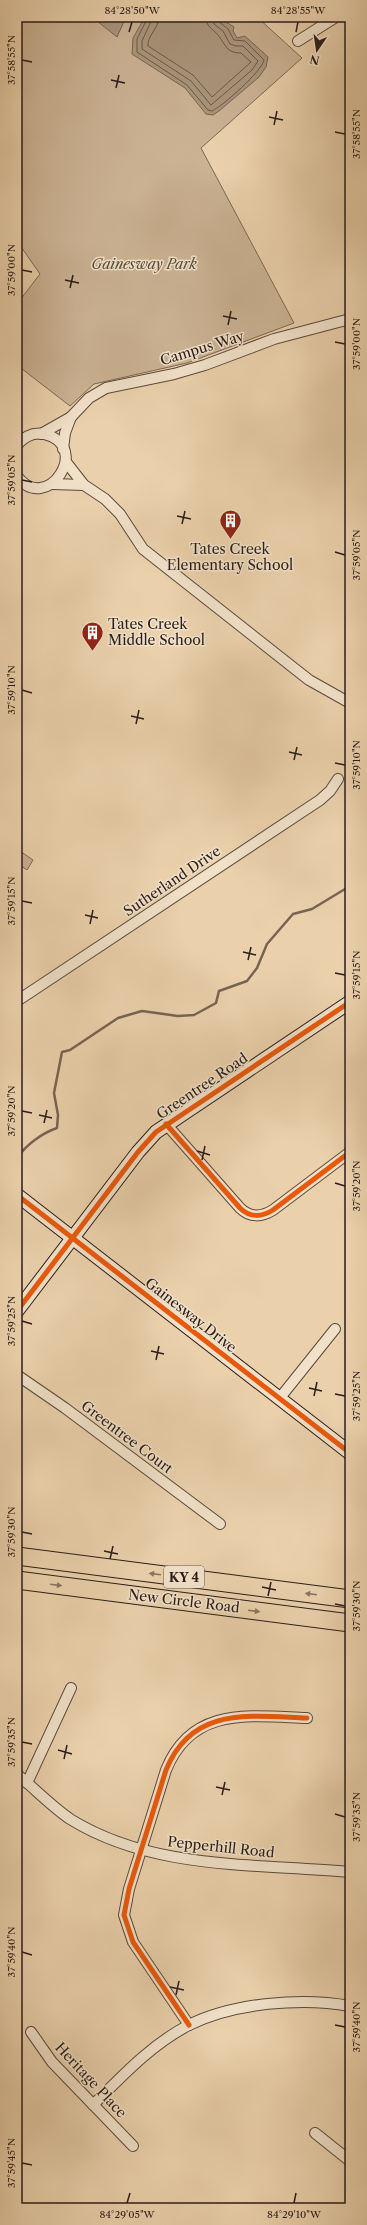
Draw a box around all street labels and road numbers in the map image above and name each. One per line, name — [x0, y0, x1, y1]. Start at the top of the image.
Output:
street label: Campus Way — [158, 327, 246, 369]
street label: Sutherland Drive — [120, 842, 224, 920]
street label: Greentree Road — [153, 1049, 251, 1123]
street label: Gainesway Drive — [142, 1274, 240, 1356]
street label: Greentree Court — [78, 1397, 177, 1477]
road number: KY 4 — [164, 1566, 204, 1588]
street label: New Circle Road — [127, 1585, 241, 1617]
street label: Pepperhill Road — [167, 1832, 276, 1862]
street label: Heritage Place — [51, 2038, 131, 2122]

